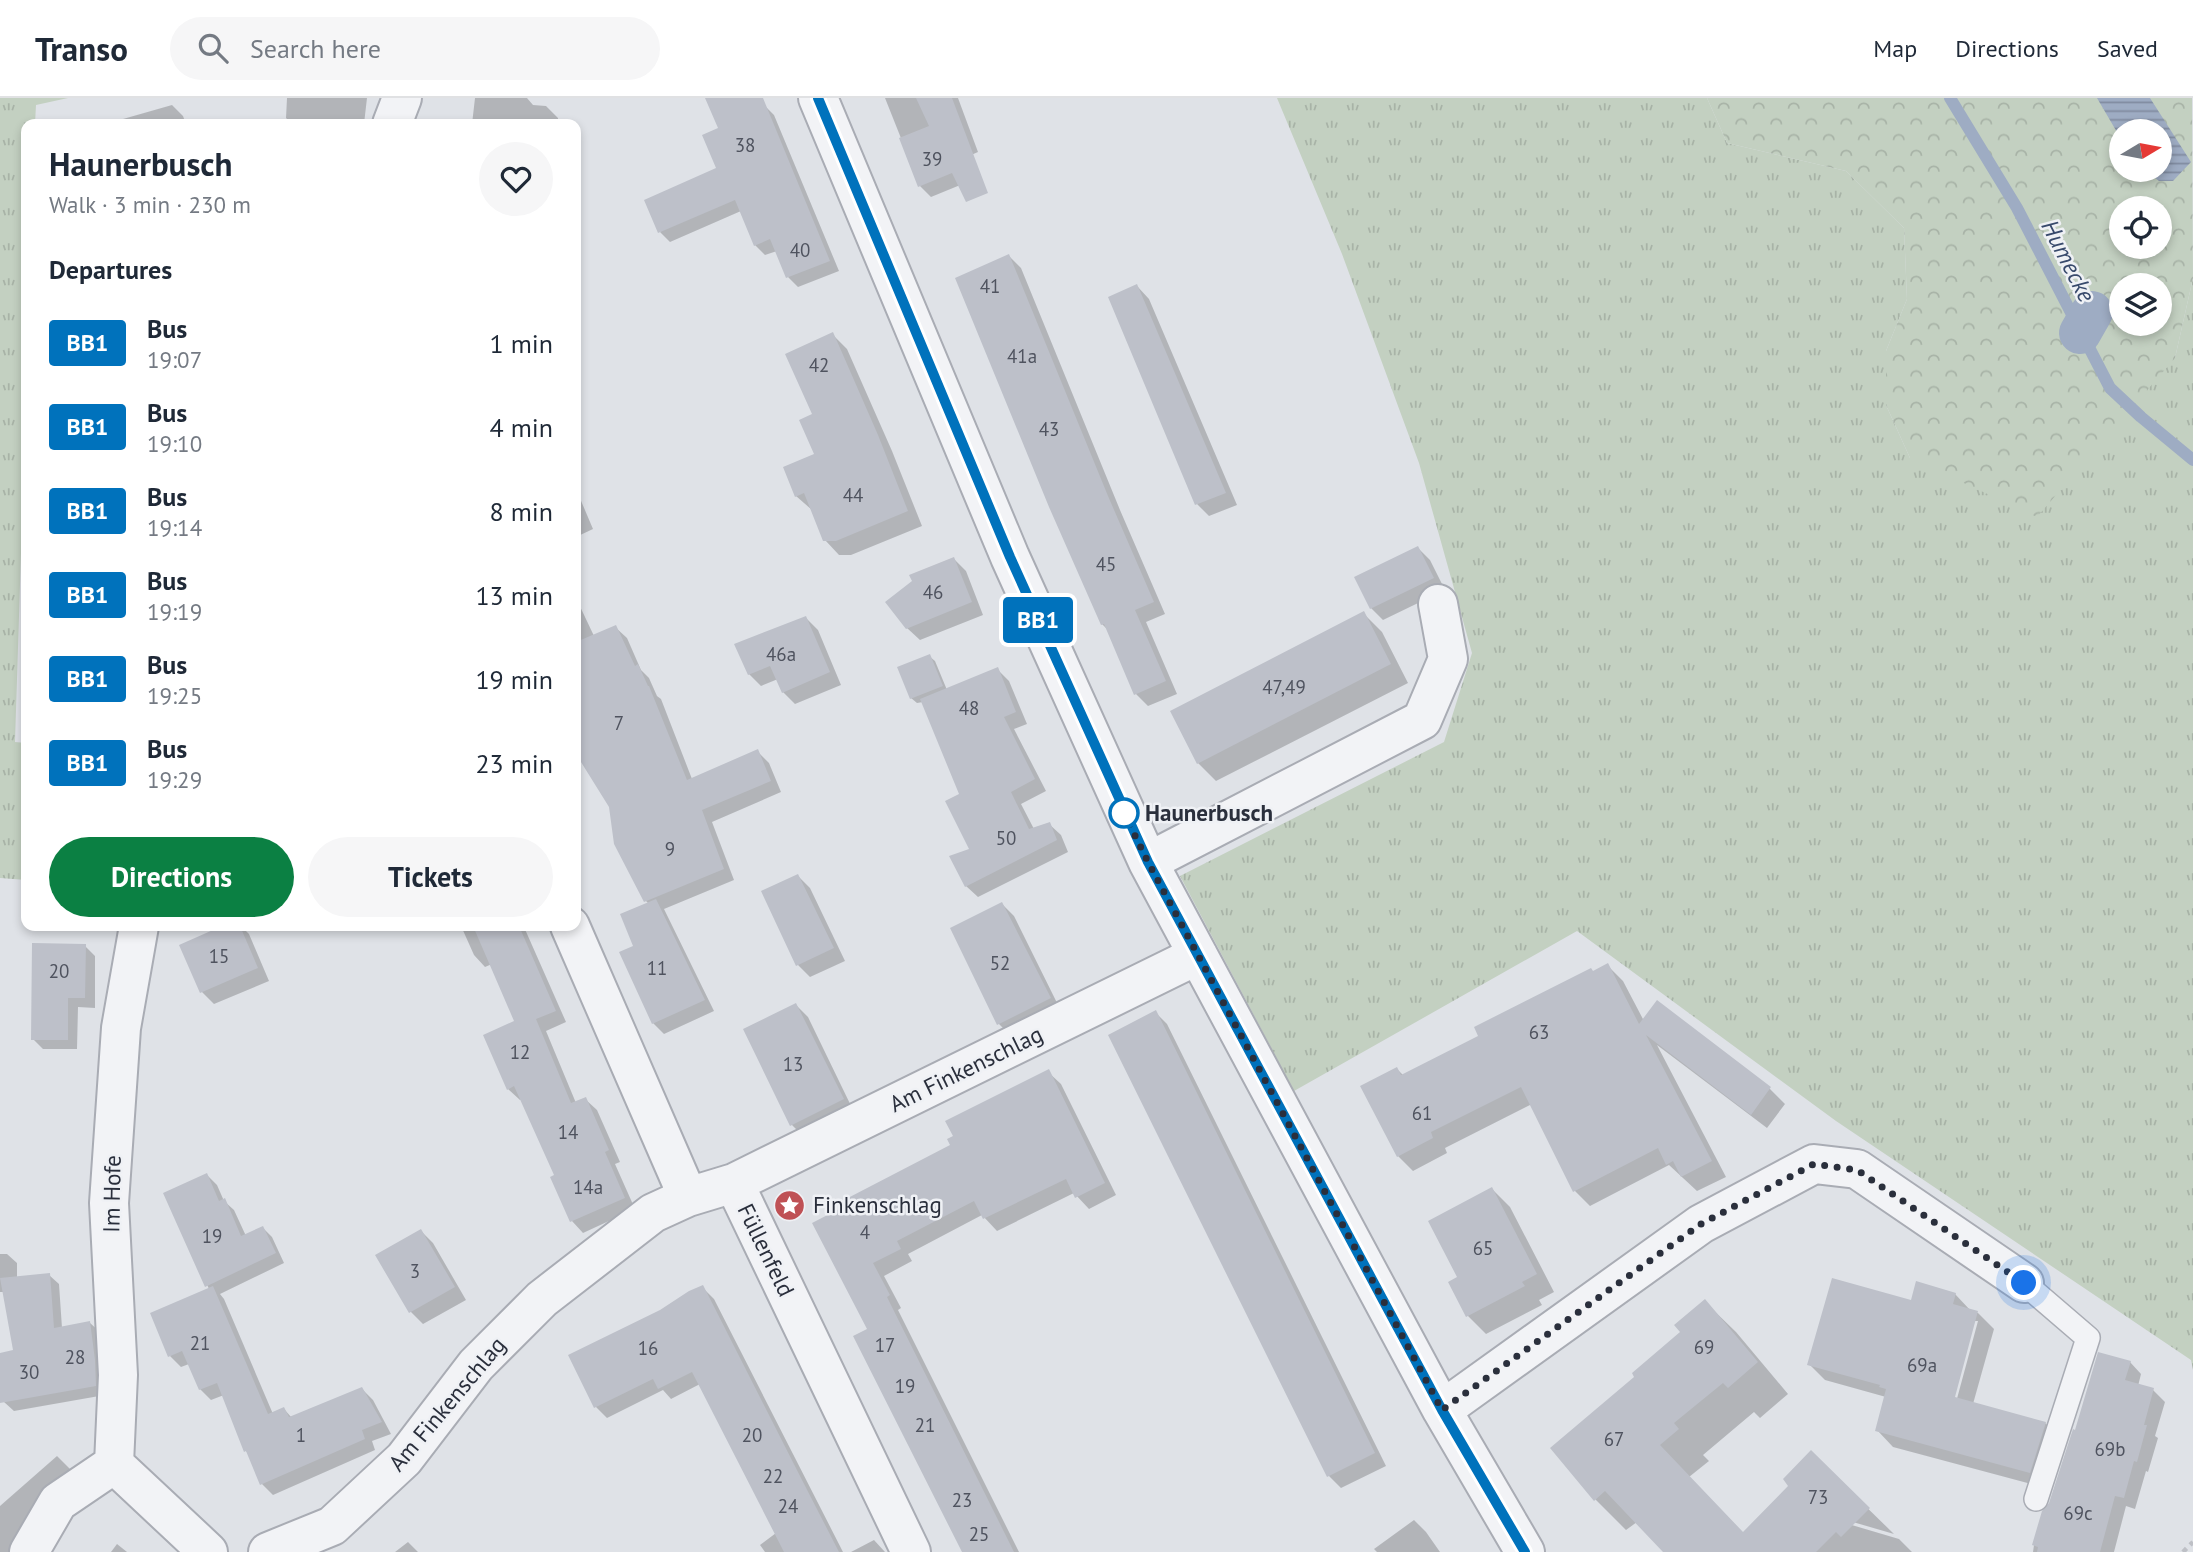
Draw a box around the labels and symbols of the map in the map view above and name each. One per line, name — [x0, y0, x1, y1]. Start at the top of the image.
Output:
north arrow — [2109, 119, 2172, 182]
house number: 38 — [735, 133, 755, 157]
house number: 39 — [922, 147, 942, 171]
water label: Humecke — [2035, 214, 2102, 307]
house number: 40 — [790, 238, 810, 262]
house number: 41 — [980, 274, 1000, 298]
house number: 41a — [1007, 344, 1037, 368]
house number: 42 — [809, 353, 829, 377]
house number: 43 — [1039, 417, 1059, 441]
house number: 44 — [843, 483, 863, 507]
house number: 45 — [1096, 552, 1116, 576]
house number: 46 — [923, 580, 943, 604]
line badge: BB1 — [998, 597, 1078, 643]
house number: 46a — [766, 642, 796, 666]
house number: 47,49 — [1262, 675, 1306, 699]
house number: 48 — [959, 696, 979, 720]
house number: 7 — [614, 711, 624, 735]
marker: Haunerbusch — [1109, 798, 1139, 828]
place label: Haunerbusch — [1145, 798, 1273, 827]
house number: 50 — [996, 826, 1016, 850]
house number: 9 — [665, 837, 675, 861]
house number: 15 — [209, 944, 229, 968]
house number: 52 — [990, 951, 1010, 975]
house number: 11 — [647, 956, 667, 980]
house number: 20 — [49, 959, 69, 983]
street label: Am Finkenschlag — [884, 1019, 1047, 1118]
house number: 63 — [1529, 1020, 1549, 1044]
house number: 12 — [510, 1040, 530, 1064]
house number: 13 — [783, 1052, 803, 1076]
house number: 61 — [1412, 1101, 1432, 1125]
house number: 14 — [558, 1120, 578, 1144]
street label: Im Hofe — [96, 1155, 127, 1233]
house number: 14a — [573, 1175, 603, 1199]
place icon: Finkenschlag — [773, 1188, 807, 1222]
place label: Finkenschlag — [813, 1190, 942, 1219]
street label: Füllenfeld — [732, 1199, 801, 1301]
house number: 4 — [860, 1220, 870, 1244]
house number: 19 — [202, 1224, 222, 1248]
house number: 65 — [1473, 1236, 1493, 1260]
house number: 3 — [410, 1259, 420, 1283]
your location — [2006, 1265, 2041, 1300]
street label: Am Finkenschlag — [382, 1330, 511, 1477]
house number: 21 — [190, 1331, 210, 1355]
house number: 17 — [875, 1333, 895, 1357]
house number: 69 — [1694, 1335, 1714, 1359]
house number: 16 — [638, 1336, 658, 1360]
house number: 28 — [65, 1345, 85, 1369]
house number: 69a — [1907, 1353, 1937, 1377]
house number: 30 — [19, 1360, 39, 1384]
house number: 19 — [895, 1374, 915, 1398]
house number: 21 — [915, 1413, 935, 1437]
house number: 1 — [296, 1423, 306, 1447]
house number: 20 — [742, 1423, 762, 1447]
house number: 67 — [1604, 1427, 1624, 1451]
house number: 69b — [2095, 1437, 2125, 1461]
house number: 22 — [763, 1464, 783, 1488]
house number: 73 — [1808, 1485, 1828, 1509]
house number: 23 — [952, 1488, 972, 1512]
house number: 24 — [778, 1494, 798, 1518]
house number: 69c — [2063, 1501, 2093, 1525]
house number: 25 — [969, 1522, 989, 1546]

